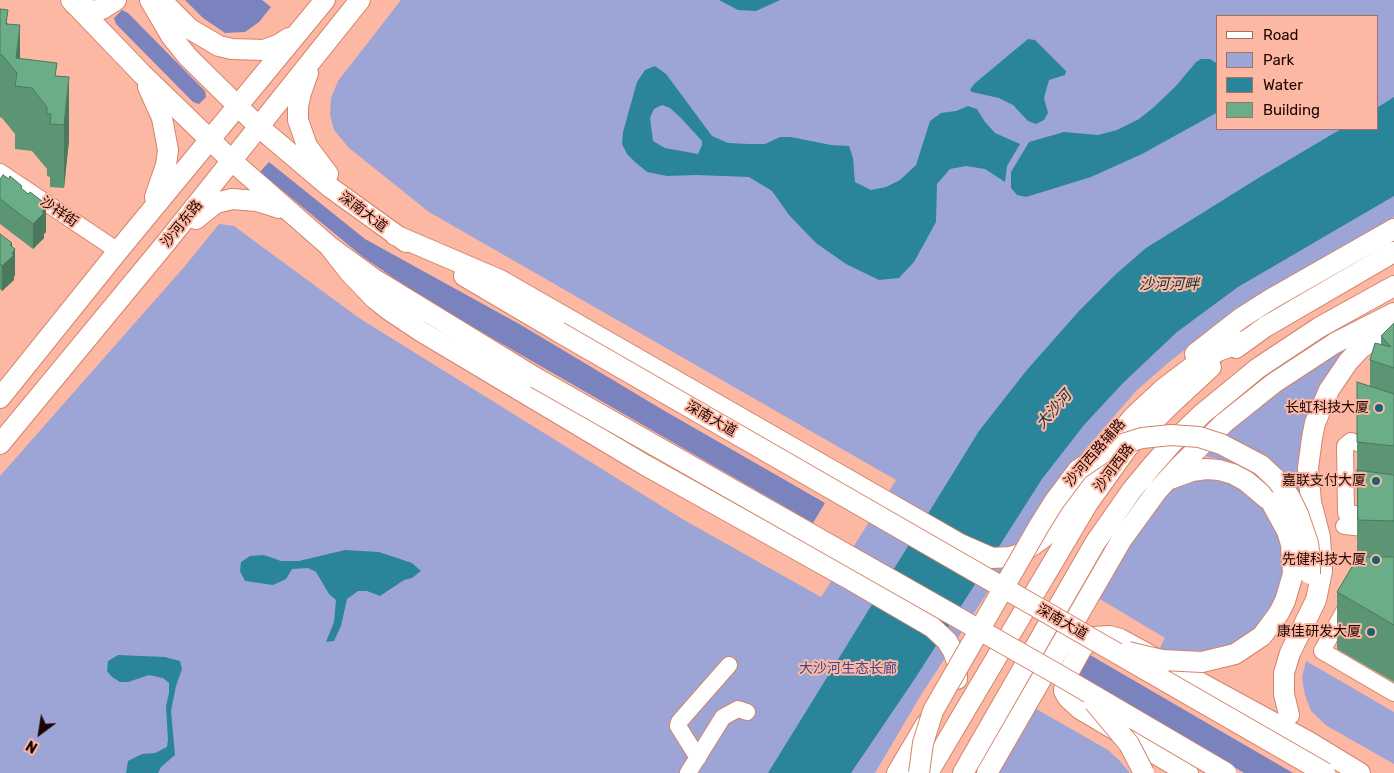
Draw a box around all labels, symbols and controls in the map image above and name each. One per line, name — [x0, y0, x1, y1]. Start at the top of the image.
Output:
legend — [1216, 15, 1379, 130]
text: Road — [1263, 26, 1299, 44]
text: Park — [1263, 51, 1294, 69]
text: Water — [1263, 76, 1303, 94]
text: Building — [1263, 101, 1320, 119]
street label: 深南大道 — [336, 188, 390, 236]
street label: 沙祥街 — [37, 193, 81, 231]
street label: 沙河东路 — [158, 197, 206, 251]
water label: 沙河河畔 — [1139, 276, 1199, 294]
water label: 大沙河 — [1032, 387, 1076, 433]
street label: 深南大道 — [683, 398, 739, 440]
place label: 长虹科技大厦 — [1285, 400, 1369, 416]
marker: 长虹科技大厦 — [1373, 402, 1385, 414]
street label: 沙河西路辅路 — [1061, 416, 1129, 490]
street label: 沙河西路 — [1090, 441, 1138, 495]
place label: 嘉联支付大厦 — [1282, 473, 1366, 489]
marker: 嘉联支付大厦 — [1370, 475, 1382, 487]
place label: 先健科技大厦 — [1282, 552, 1366, 568]
marker: 先健科技大厦 — [1370, 554, 1382, 566]
street label: 深南大道 — [1034, 601, 1090, 643]
place label: 康佳研发大厦 — [1277, 624, 1361, 640]
marker: 康佳研发大厦 — [1365, 626, 1377, 638]
park label: 大沙河生态长廊 — [799, 661, 897, 677]
north arrow — [15, 708, 65, 758]
text: N — [23, 736, 41, 756]

